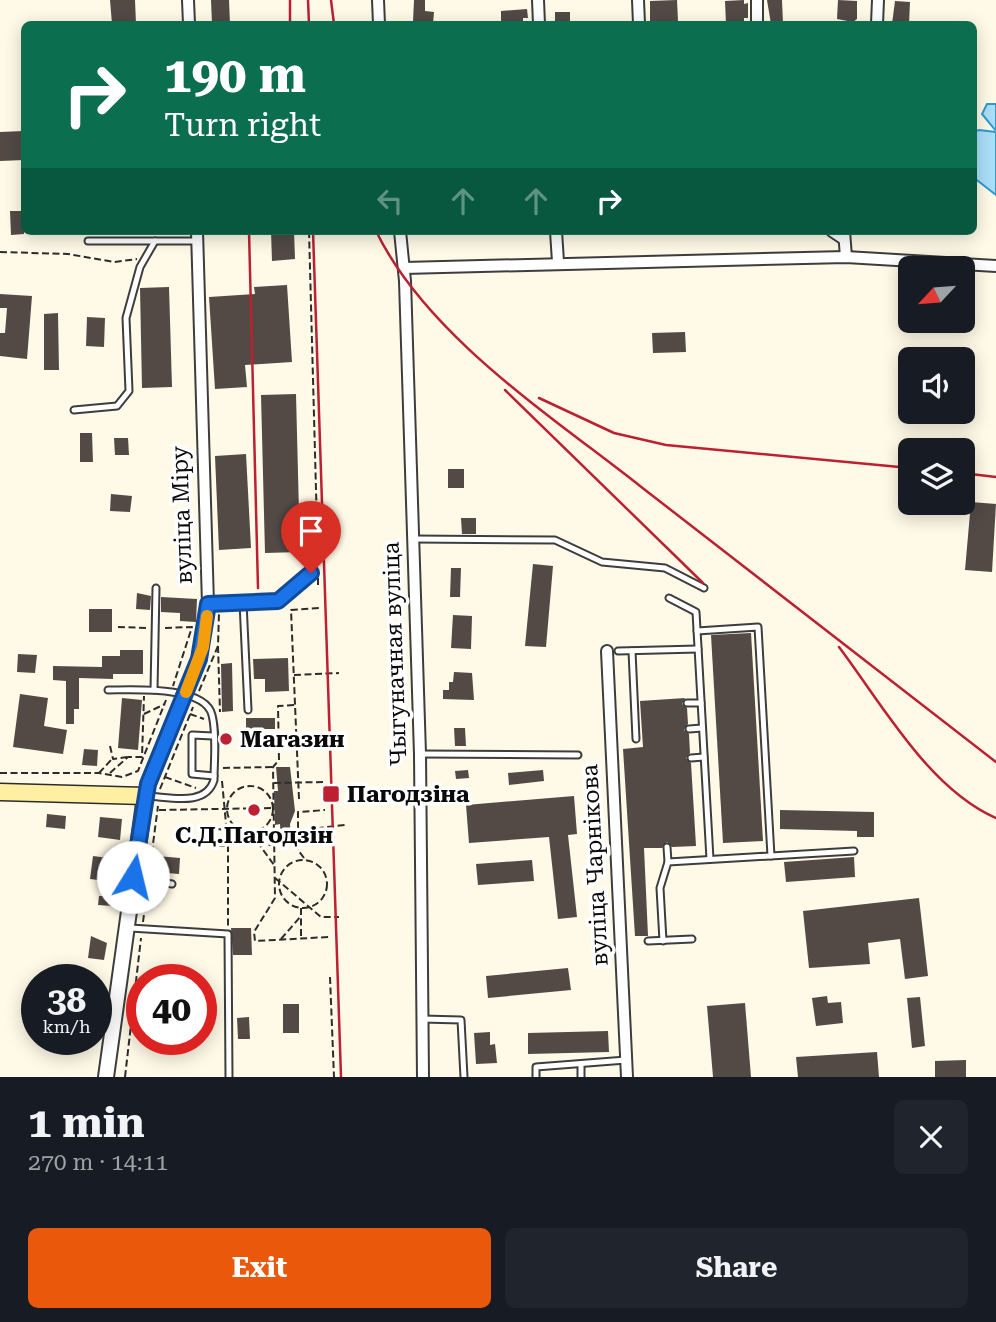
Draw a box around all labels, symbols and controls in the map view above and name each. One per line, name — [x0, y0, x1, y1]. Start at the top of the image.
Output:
text: 190 m — [164, 47, 306, 104]
icon: right — [49, 49, 140, 140]
text: Turn right — [164, 106, 321, 144]
icon: left — [371, 182, 409, 220]
icon: ahead — [444, 182, 482, 220]
icon: ahead — [517, 182, 555, 220]
icon: right — [590, 182, 628, 220]
north arrow — [898, 256, 975, 332]
map controls — [898, 256, 975, 515]
button: sound — [898, 347, 975, 424]
button: layers — [898, 438, 975, 515]
street label: вуліца Міру — [166, 445, 198, 585]
pin — [281, 501, 341, 573]
icon: arrive — [292, 512, 330, 550]
street label: Чыгуначная вуліца — [378, 541, 412, 767]
place label: Магазин — [240, 726, 345, 753]
marker: Магазин — [218, 731, 234, 747]
street label: вуліца Чарнікова — [576, 763, 614, 967]
place label: Пагодзіна — [347, 781, 470, 808]
marker: Пагодзіна — [321, 784, 341, 804]
marker: С.Д.Пагодзін — [246, 802, 262, 818]
place label: С.Д.Пагодзін — [175, 822, 333, 849]
position arrow — [96, 840, 170, 914]
speed limit sign: 40 — [126, 964, 217, 1055]
text: 38 — [47, 980, 86, 1021]
text: km/h — [42, 1016, 91, 1037]
text: 1 min — [28, 1098, 145, 1147]
button: close — [894, 1100, 968, 1174]
text: 270 m · 14:11 — [28, 1149, 168, 1176]
button: Exit — [28, 1228, 491, 1308]
button: Share — [505, 1228, 968, 1308]

